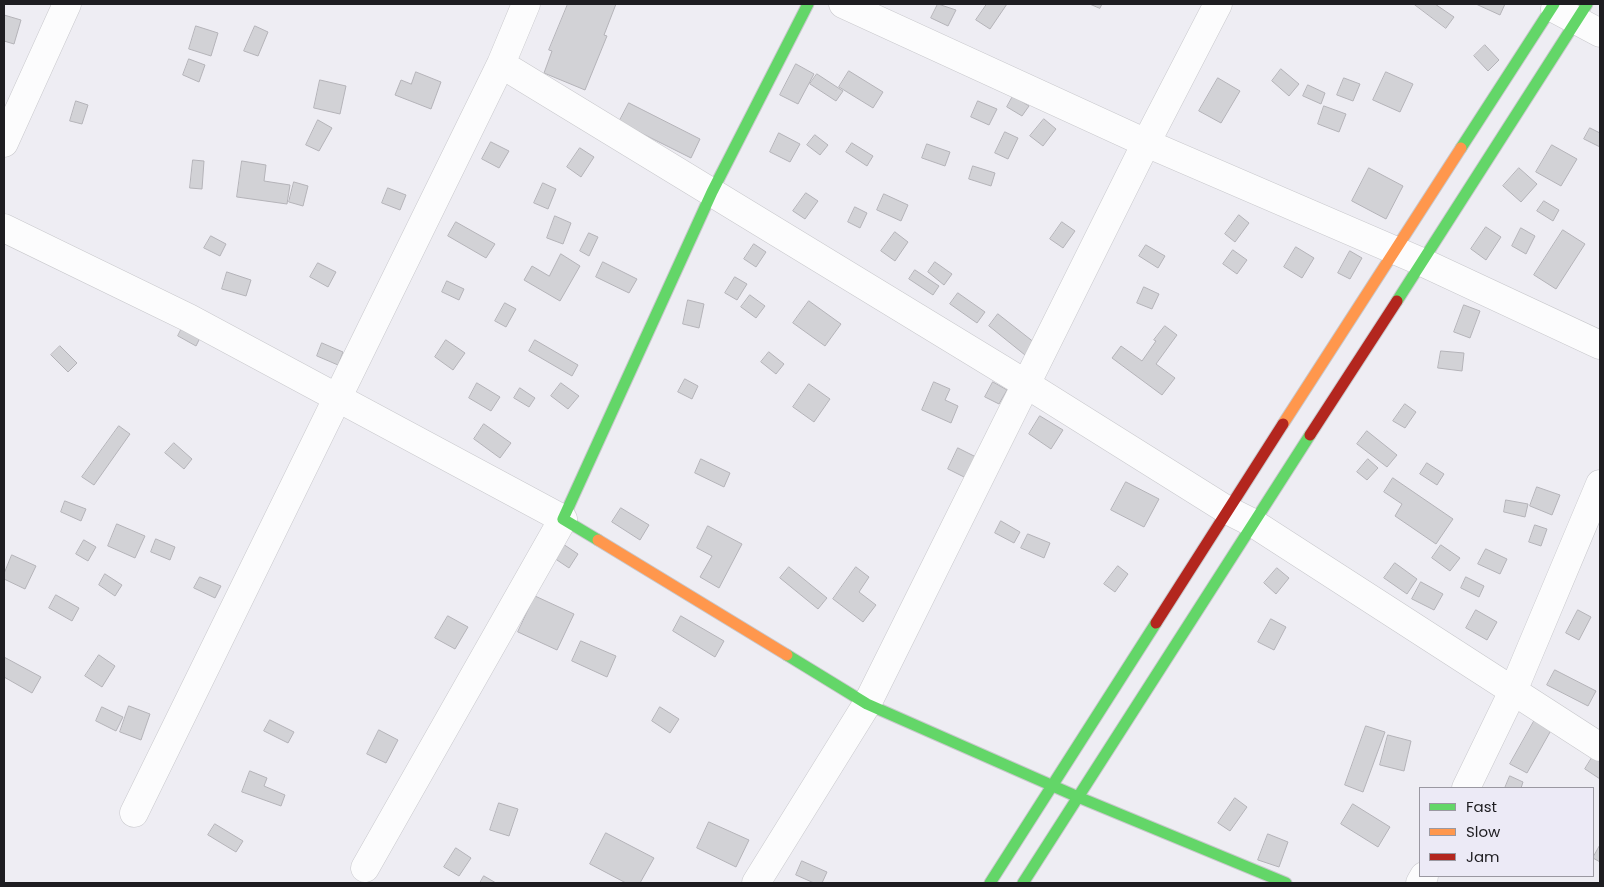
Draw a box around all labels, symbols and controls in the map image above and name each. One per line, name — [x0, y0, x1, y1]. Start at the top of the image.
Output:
legend — [1419, 787, 1594, 877]
text: Fast — [1466, 796, 1497, 817]
text: Slow — [1466, 821, 1500, 842]
text: Jam — [1466, 846, 1500, 867]

